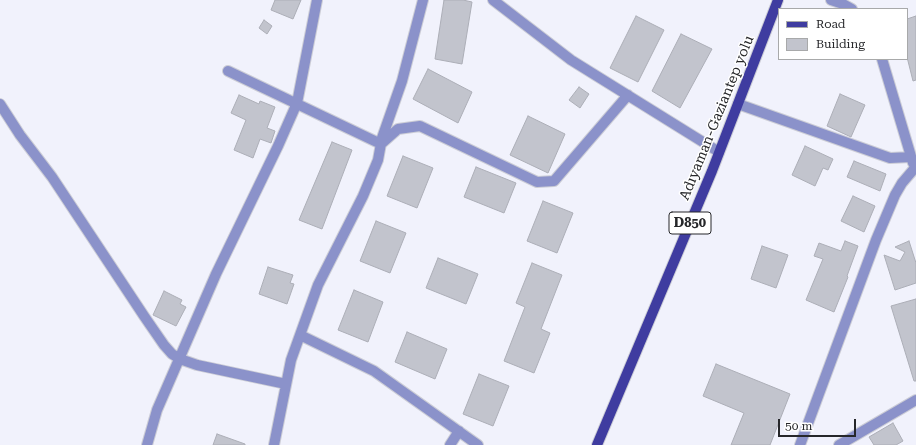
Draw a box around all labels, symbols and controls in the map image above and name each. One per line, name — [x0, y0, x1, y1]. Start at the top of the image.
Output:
legend — [778, 8, 908, 60]
text: Road — [816, 17, 845, 31]
street label: Adıyaman-Gaziantep yolu — [676, 33, 758, 203]
text: Building — [816, 37, 865, 51]
road number: D850 — [669, 212, 711, 234]
scale bar — [780, 411, 858, 437]
text: 50 m — [785, 419, 812, 433]

